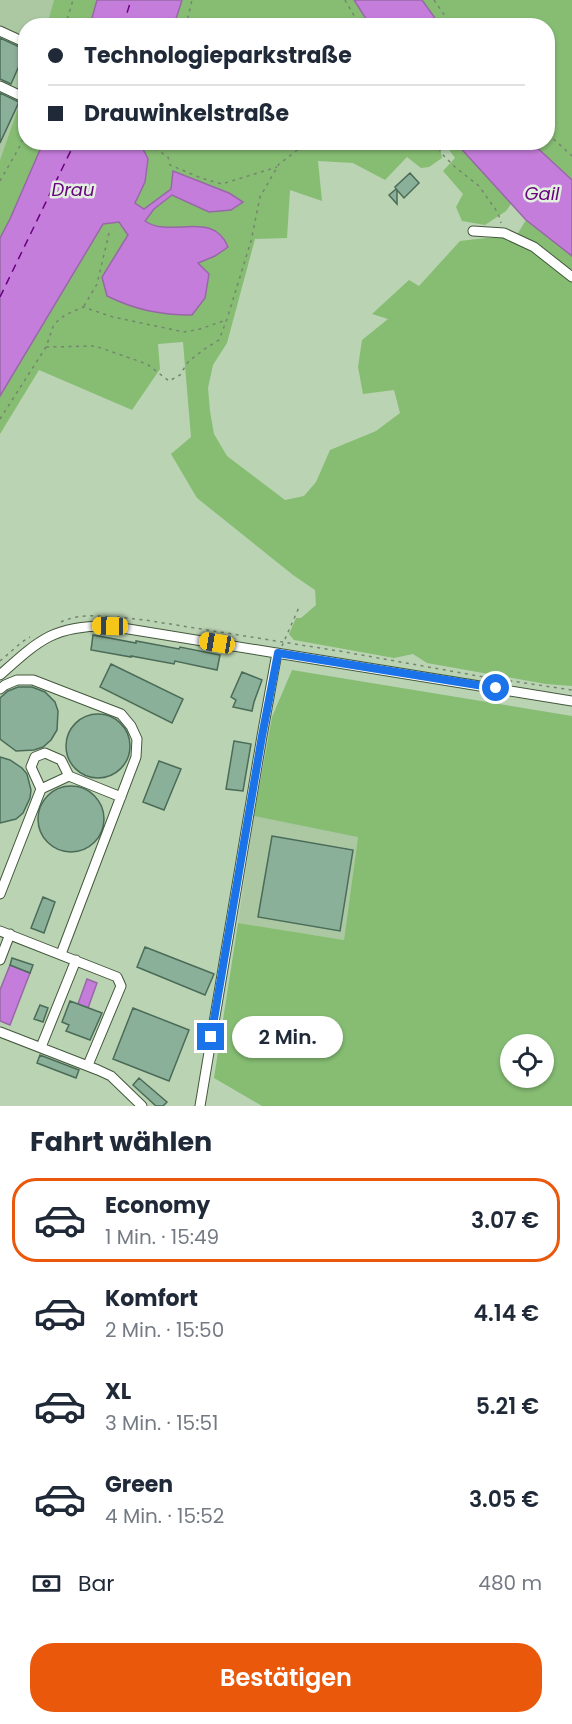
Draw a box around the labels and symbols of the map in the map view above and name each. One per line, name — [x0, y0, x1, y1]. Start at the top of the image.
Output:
water label: Drau — [51, 177, 95, 202]
water label: Gail — [524, 181, 560, 206]
car — [92, 617, 128, 635]
car — [198, 631, 236, 655]
route start — [482, 674, 509, 701]
callout: 2 Min. — [232, 1016, 343, 1058]
route end — [197, 1023, 224, 1050]

